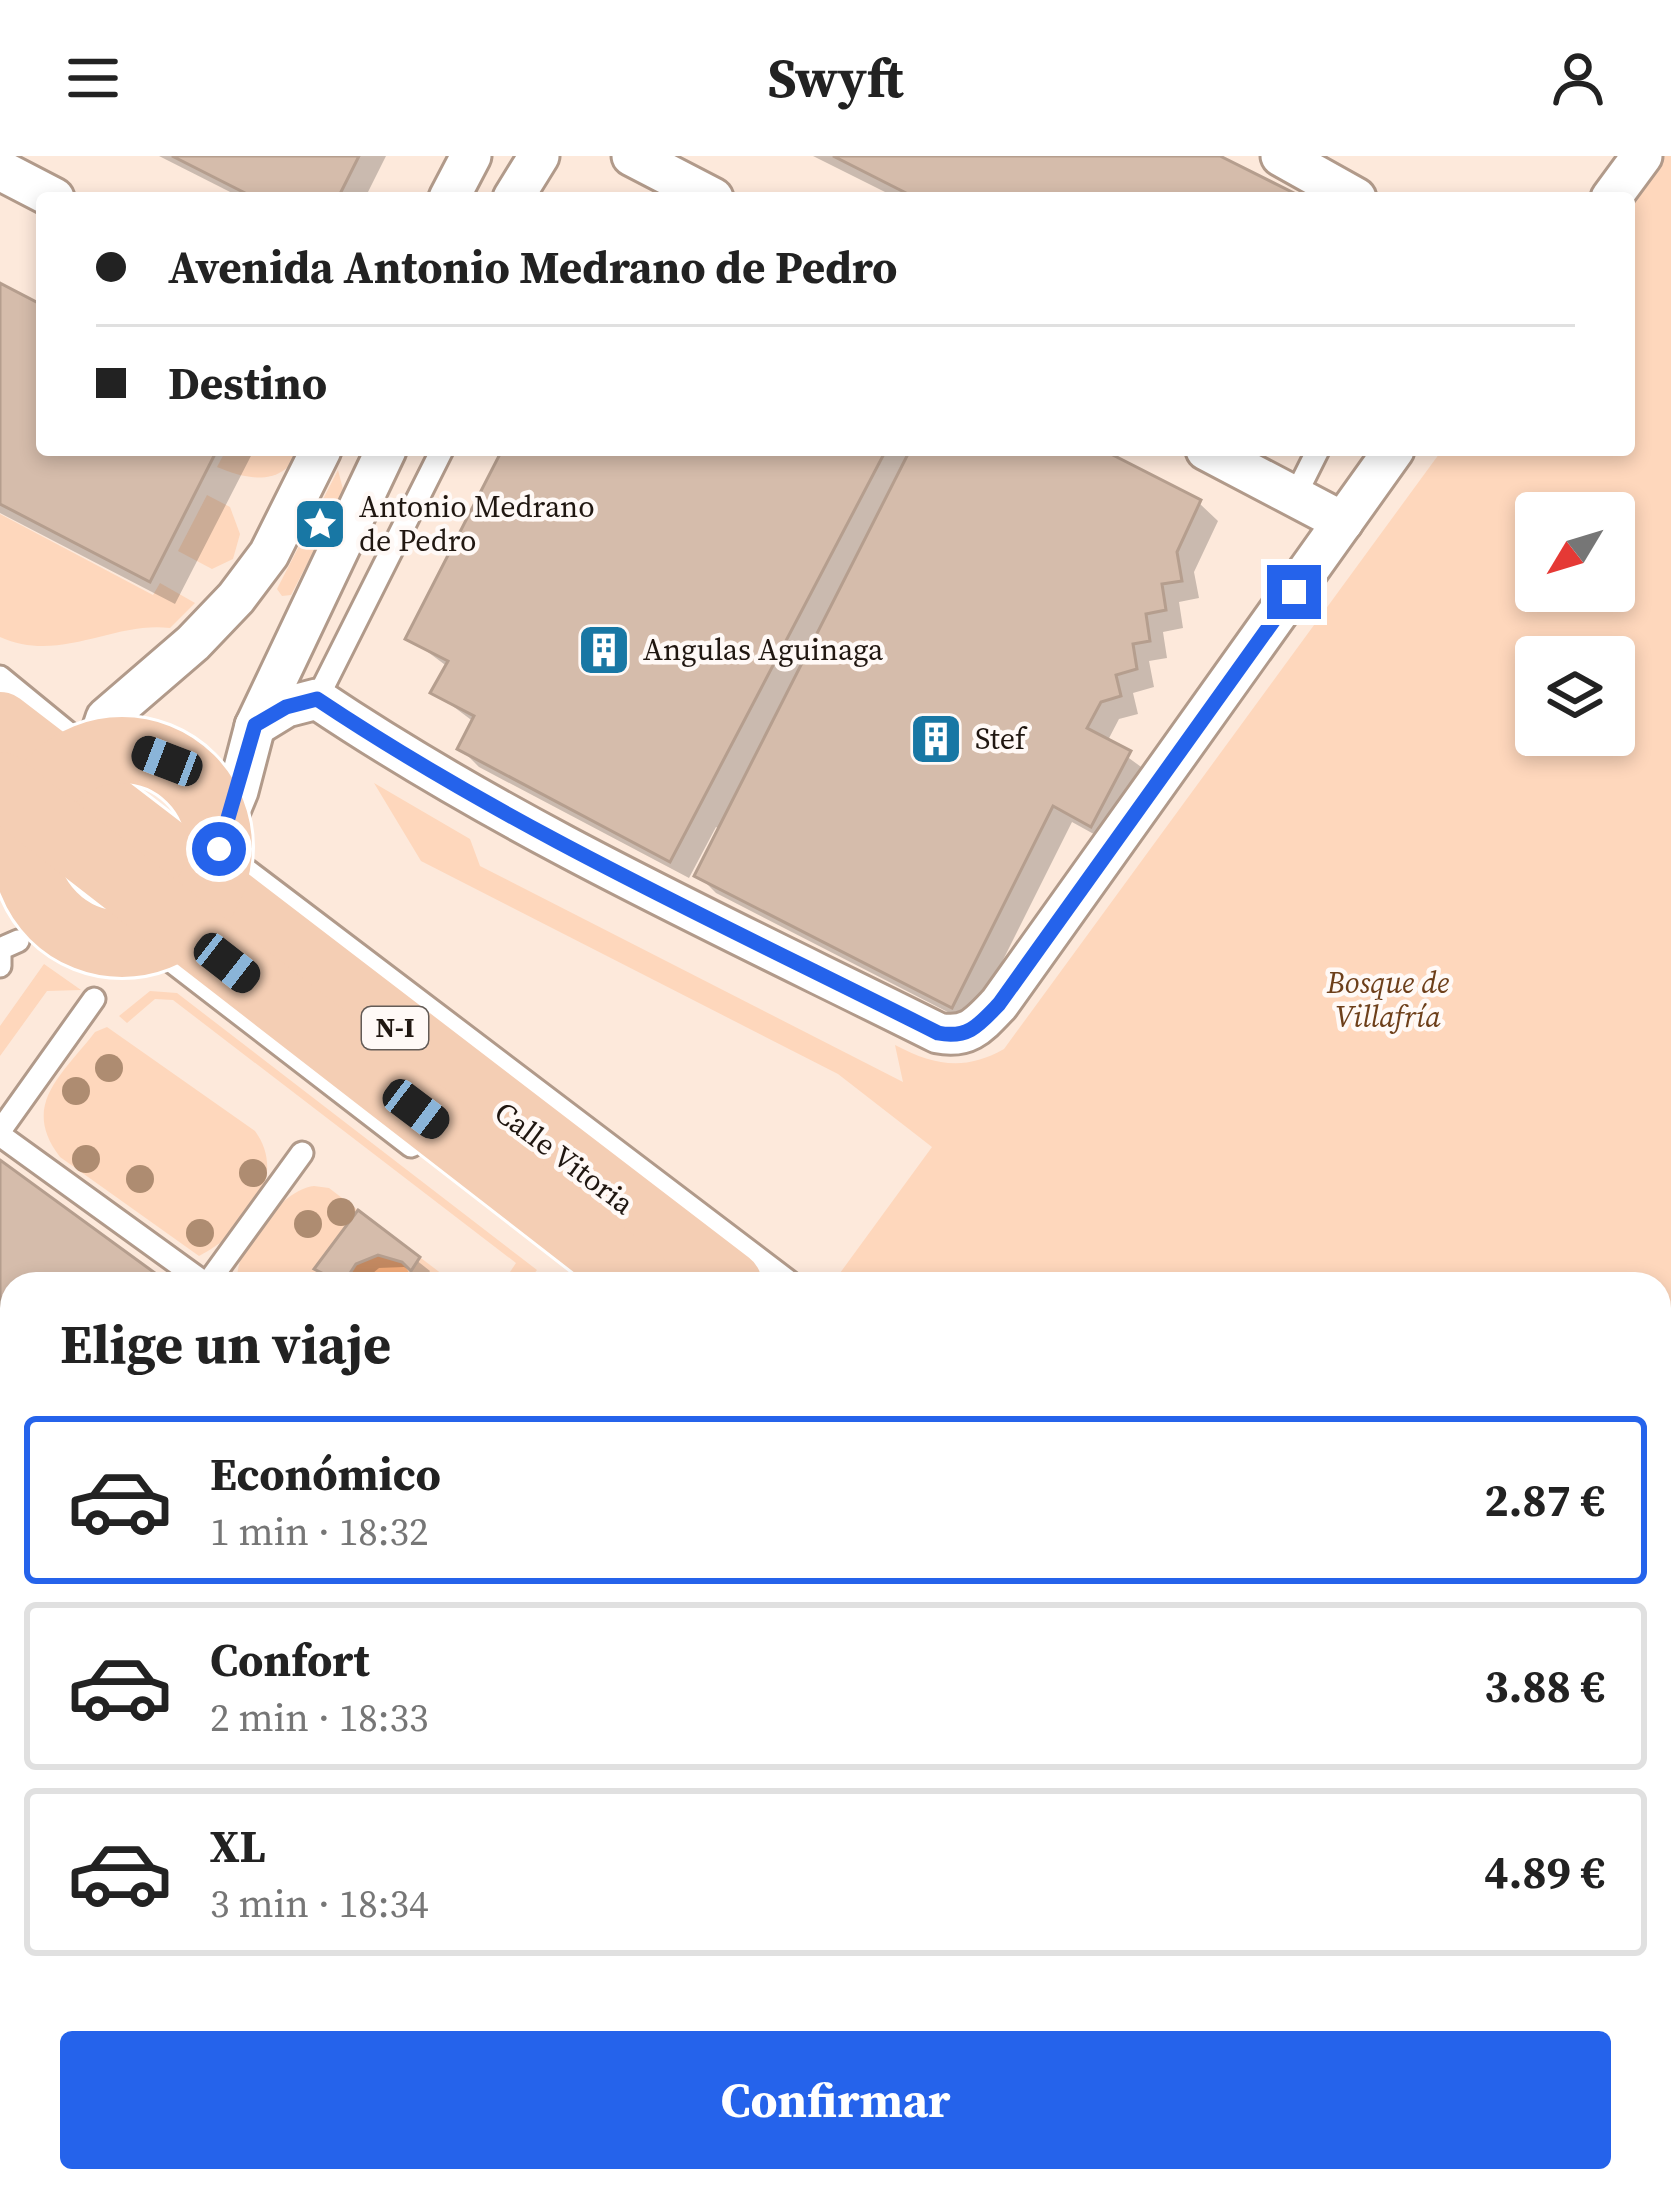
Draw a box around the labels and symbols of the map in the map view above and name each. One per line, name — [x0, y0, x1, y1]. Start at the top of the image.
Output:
place label: Antonio Medrano de Pedro — [359, 486, 595, 561]
north arrow — [1515, 492, 1635, 612]
place icon: Antonio Medrano de Pedro — [292, 496, 348, 552]
route end — [1267, 565, 1321, 619]
building icon: Angulas Aguinaga — [576, 622, 632, 678]
place label: Angulas Aguinaga — [643, 629, 884, 670]
building icon: Stef — [908, 711, 964, 767]
place label: Stef — [975, 718, 1028, 759]
car — [127, 731, 207, 791]
route start — [192, 822, 246, 876]
car — [188, 927, 266, 999]
park label: Bosque de Villafría — [1326, 962, 1449, 1037]
road number: N-I — [362, 1007, 428, 1049]
car — [376, 1073, 456, 1145]
street label: Calle Vitoria — [486, 1092, 643, 1224]

